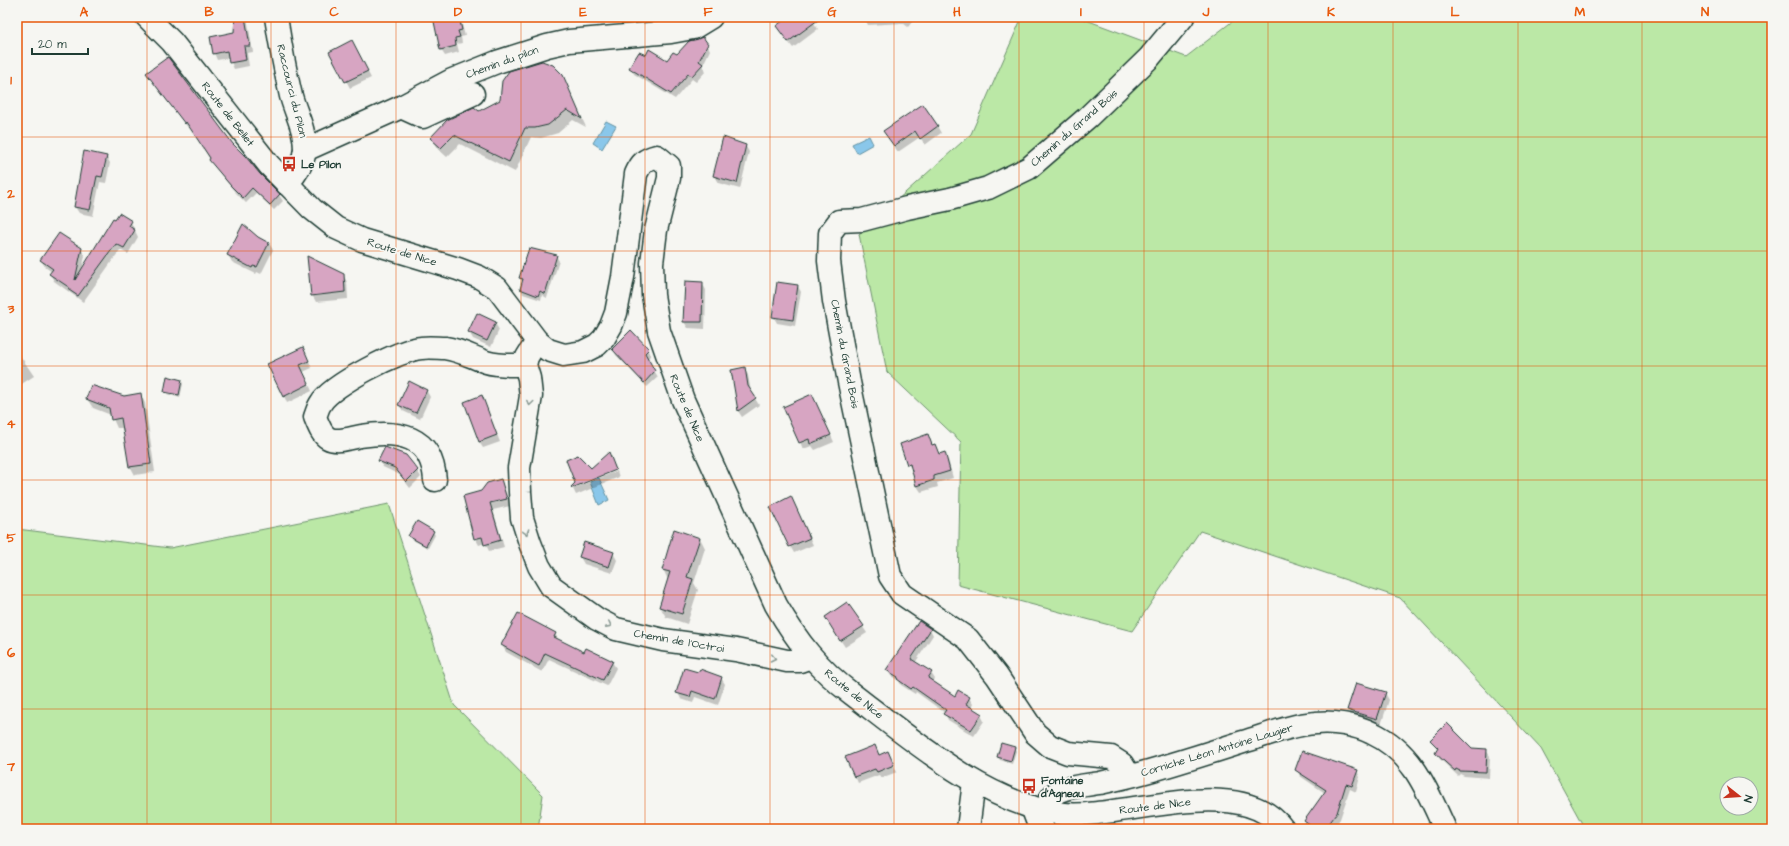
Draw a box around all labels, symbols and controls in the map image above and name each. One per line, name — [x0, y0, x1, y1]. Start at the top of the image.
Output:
text: A — [80, 3, 89, 21]
text: B — [204, 3, 214, 21]
text: C — [329, 3, 339, 21]
text: D — [454, 3, 463, 21]
text: E — [579, 3, 587, 21]
text: F — [703, 3, 713, 21]
text: G — [827, 3, 837, 21]
text: H — [953, 3, 961, 21]
text: I — [1080, 3, 1082, 21]
text: J — [1202, 3, 1210, 21]
text: K — [1327, 3, 1335, 21]
text: L — [1450, 3, 1460, 21]
text: M — [1575, 3, 1586, 21]
text: N — [1701, 3, 1709, 21]
scale bar — [32, 30, 88, 56]
text: 20 m — [38, 36, 67, 53]
street label: Chemin du pilon — [464, 42, 541, 82]
street label: Raccourci du Pilon — [273, 43, 311, 140]
text: 1 — [10, 71, 12, 89]
street label: Route de Bellet — [198, 79, 258, 150]
street label: Chemin du Grand Bois — [1027, 86, 1121, 170]
bus stop icon: Le Pilon — [280, 155, 298, 173]
place label: Le Pilon — [301, 157, 342, 172]
text: 2 — [6, 185, 15, 203]
street label: Route de Nice — [365, 234, 439, 270]
street label: Chemin du Grand Bois — [827, 298, 863, 410]
text: 3 — [7, 300, 15, 318]
street label: Route de Nice — [666, 372, 708, 444]
one-way arrow — [526, 400, 535, 406]
text: 4 — [7, 415, 16, 433]
one-way arrow — [521, 528, 530, 535]
text: 5 — [6, 529, 16, 547]
one-way arrow — [605, 620, 612, 628]
street label: Chemin de l'Octroi — [633, 626, 726, 656]
text: 6 — [7, 644, 16, 662]
one-way arrow — [770, 654, 776, 662]
street label: Route de Nice — [821, 666, 887, 722]
street label: Corniche Léon Antoine Laugier — [1139, 720, 1295, 781]
text: 7 — [6, 758, 16, 776]
place label: Fontaine d'Agneau — [1040, 773, 1084, 803]
north arrow — [1719, 776, 1759, 816]
bus stop icon: Fontaine d'Agneau — [1020, 777, 1038, 795]
text: N — [1740, 793, 1756, 804]
street label: Route de Nice — [1118, 794, 1192, 818]

